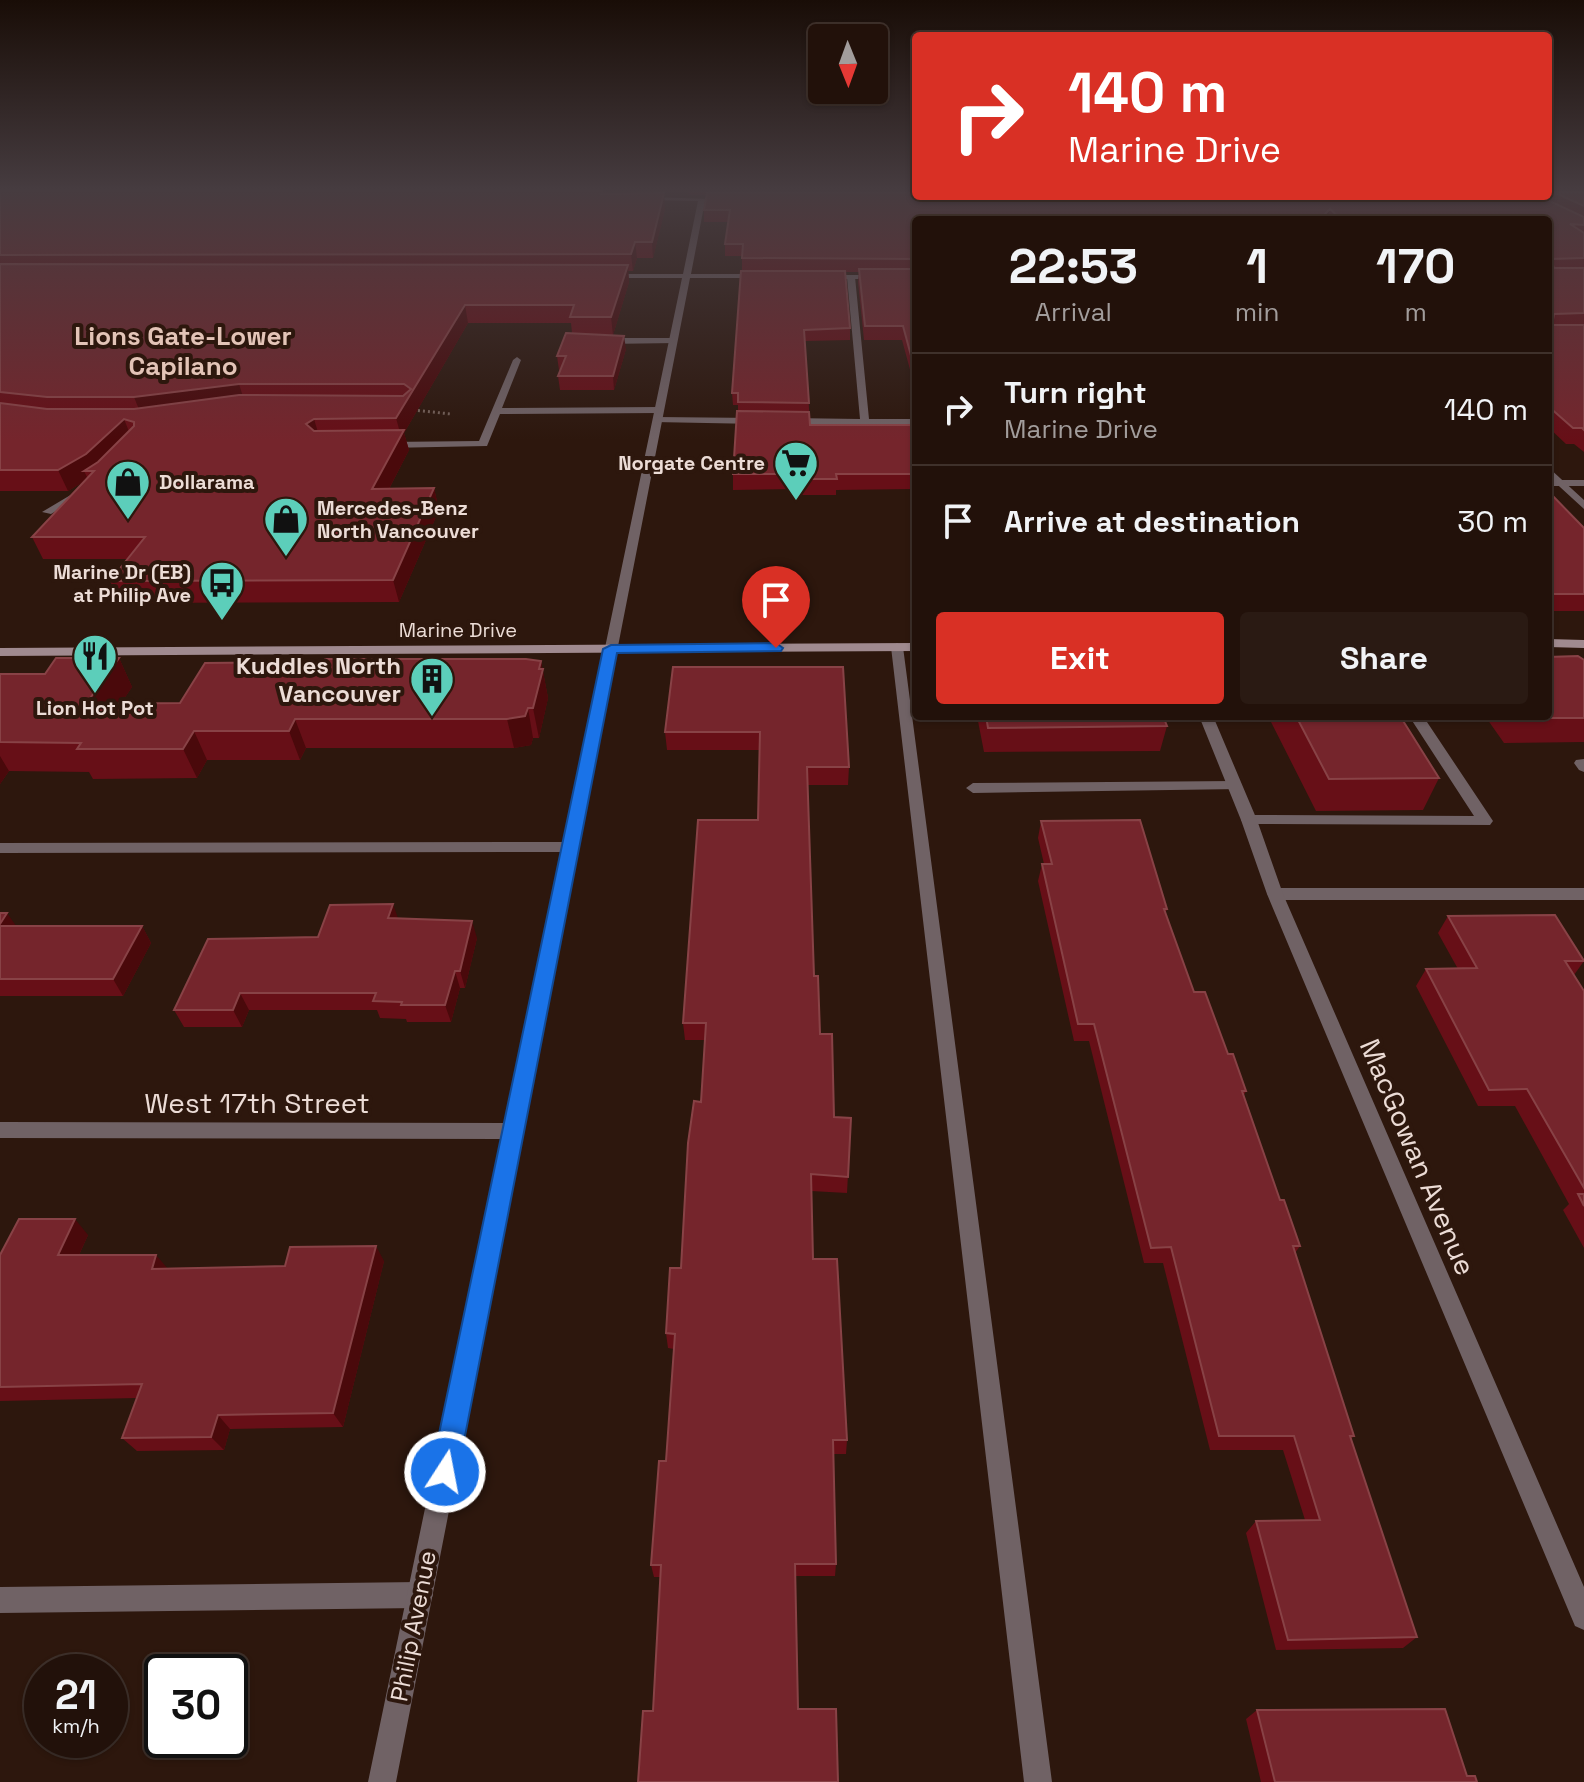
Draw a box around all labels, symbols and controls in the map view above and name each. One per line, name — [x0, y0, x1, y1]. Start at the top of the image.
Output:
north arrow — [808, 24, 888, 104]
map controls — [808, 24, 888, 104]
text: 140 m — [1068, 57, 1227, 128]
icon: right — [936, 64, 1040, 168]
text: Marine Drive — [1068, 127, 1281, 173]
text: 22:53 — [1009, 236, 1138, 297]
text: 1 — [1246, 236, 1268, 297]
text: 170 — [1376, 236, 1455, 297]
text: Arrival — [1035, 295, 1112, 329]
text: min — [1235, 295, 1279, 329]
text: m — [1405, 295, 1427, 329]
district label: Lions Gate-Lower Capilano — [74, 319, 292, 383]
text: Turn right — [1004, 373, 1147, 412]
icon: right — [936, 387, 980, 431]
text: 140 m — [1444, 390, 1528, 429]
text: Marine Drive — [1004, 412, 1158, 446]
supermarket icon: Norgate Centre — [772, 439, 820, 502]
place label: Norgate Centre — [618, 450, 765, 476]
shop icon: Dollarama — [104, 458, 152, 521]
place label: Dollarama — [159, 469, 255, 495]
shop icon: Mercedes-Benz North Vancouver — [262, 495, 310, 558]
place label: Mercedes-Benz North Vancouver — [317, 495, 479, 544]
icon: arrive — [936, 499, 980, 543]
text: Arrive at destination — [1004, 502, 1300, 541]
text: 30 m — [1457, 502, 1528, 541]
place label: Marine Dr (EB) at Philip Ave — [53, 559, 191, 608]
bus stop icon: Marine Dr (EB) at Philip Ave — [198, 559, 246, 622]
pin — [742, 566, 810, 648]
icon: arrive — [754, 578, 798, 622]
button: Exit — [936, 612, 1224, 704]
button: Share — [1240, 612, 1528, 704]
street label: Marine Drive — [399, 617, 517, 643]
restaurant icon: Lion Hot Pot — [71, 632, 119, 695]
place label: Kuddles North Vancouver — [236, 650, 401, 709]
building icon: Kuddles North Vancouver — [408, 655, 456, 718]
place label: Lion Hot Pot — [36, 695, 154, 721]
street label: MacGowan Avenue — [1352, 1033, 1484, 1281]
street label: West 17th Street — [144, 1085, 370, 1121]
position arrow — [403, 1430, 487, 1514]
street label: Philip Avenue — [383, 1548, 443, 1704]
speed limit sign: 30 — [144, 1654, 248, 1758]
text: 21 — [55, 1670, 97, 1721]
text: km/h — [52, 1713, 100, 1739]

